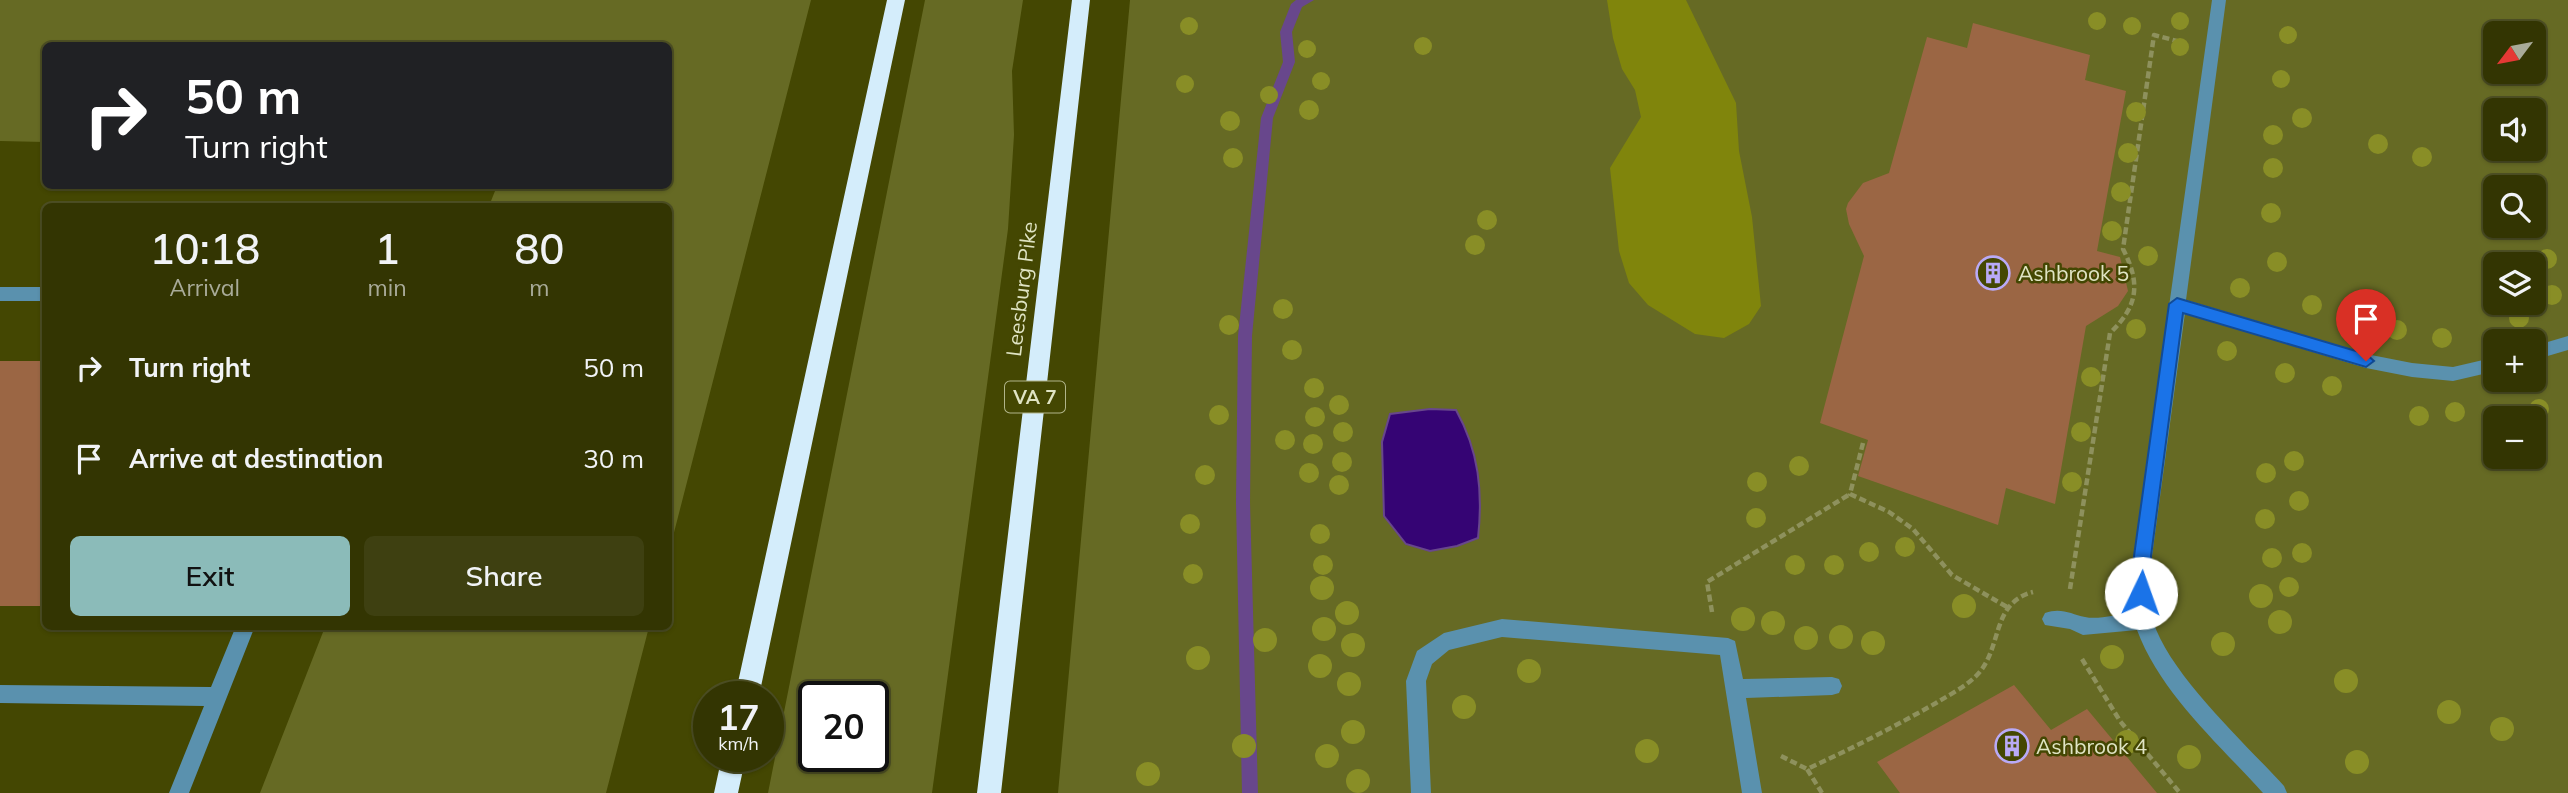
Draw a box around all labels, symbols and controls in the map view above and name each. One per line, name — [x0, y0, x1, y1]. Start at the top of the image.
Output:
north arrow — [2483, 21, 2546, 84]
map controls — [2483, 21, 2546, 469]
text: 50 m — [185, 65, 301, 126]
icon: right — [70, 70, 161, 161]
button: sound — [2483, 98, 2546, 161]
text: Turn right — [185, 126, 328, 166]
button: search — [2483, 175, 2546, 238]
street label: Leesburg Pike — [1000, 220, 1042, 358]
text: 10:18 — [149, 222, 260, 275]
text: 1 — [375, 222, 400, 275]
text: 80 — [514, 222, 565, 275]
button: layers — [2483, 252, 2546, 315]
building icon: Ashbrook 5 — [1974, 254, 2012, 292]
place label: Ashbrook 5 — [2018, 260, 2129, 286]
text: Arrival — [170, 273, 240, 302]
text: min — [368, 273, 407, 302]
text: m — [529, 273, 549, 302]
pin — [2336, 289, 2396, 361]
icon: arrive — [2347, 300, 2385, 338]
button: + — [2483, 329, 2546, 392]
icon: right — [70, 349, 108, 387]
text: Turn right — [129, 351, 250, 384]
text: 50 m — [583, 351, 644, 384]
road number: VA 7 — [1005, 382, 1065, 412]
button: − — [2483, 406, 2546, 469]
icon: arrive — [70, 440, 108, 478]
text: Arrive at destination — [129, 442, 384, 475]
text: 30 m — [583, 442, 644, 475]
button: Exit — [70, 536, 350, 616]
button: Share — [364, 536, 644, 616]
position arrow — [2104, 556, 2178, 630]
speed limit sign: 20 — [798, 681, 889, 772]
text: 17 — [717, 695, 760, 739]
building icon: Ashbrook 4 — [1993, 727, 2031, 765]
text: km/h — [718, 732, 759, 755]
place label: Ashbrook 4 — [2036, 733, 2147, 759]

